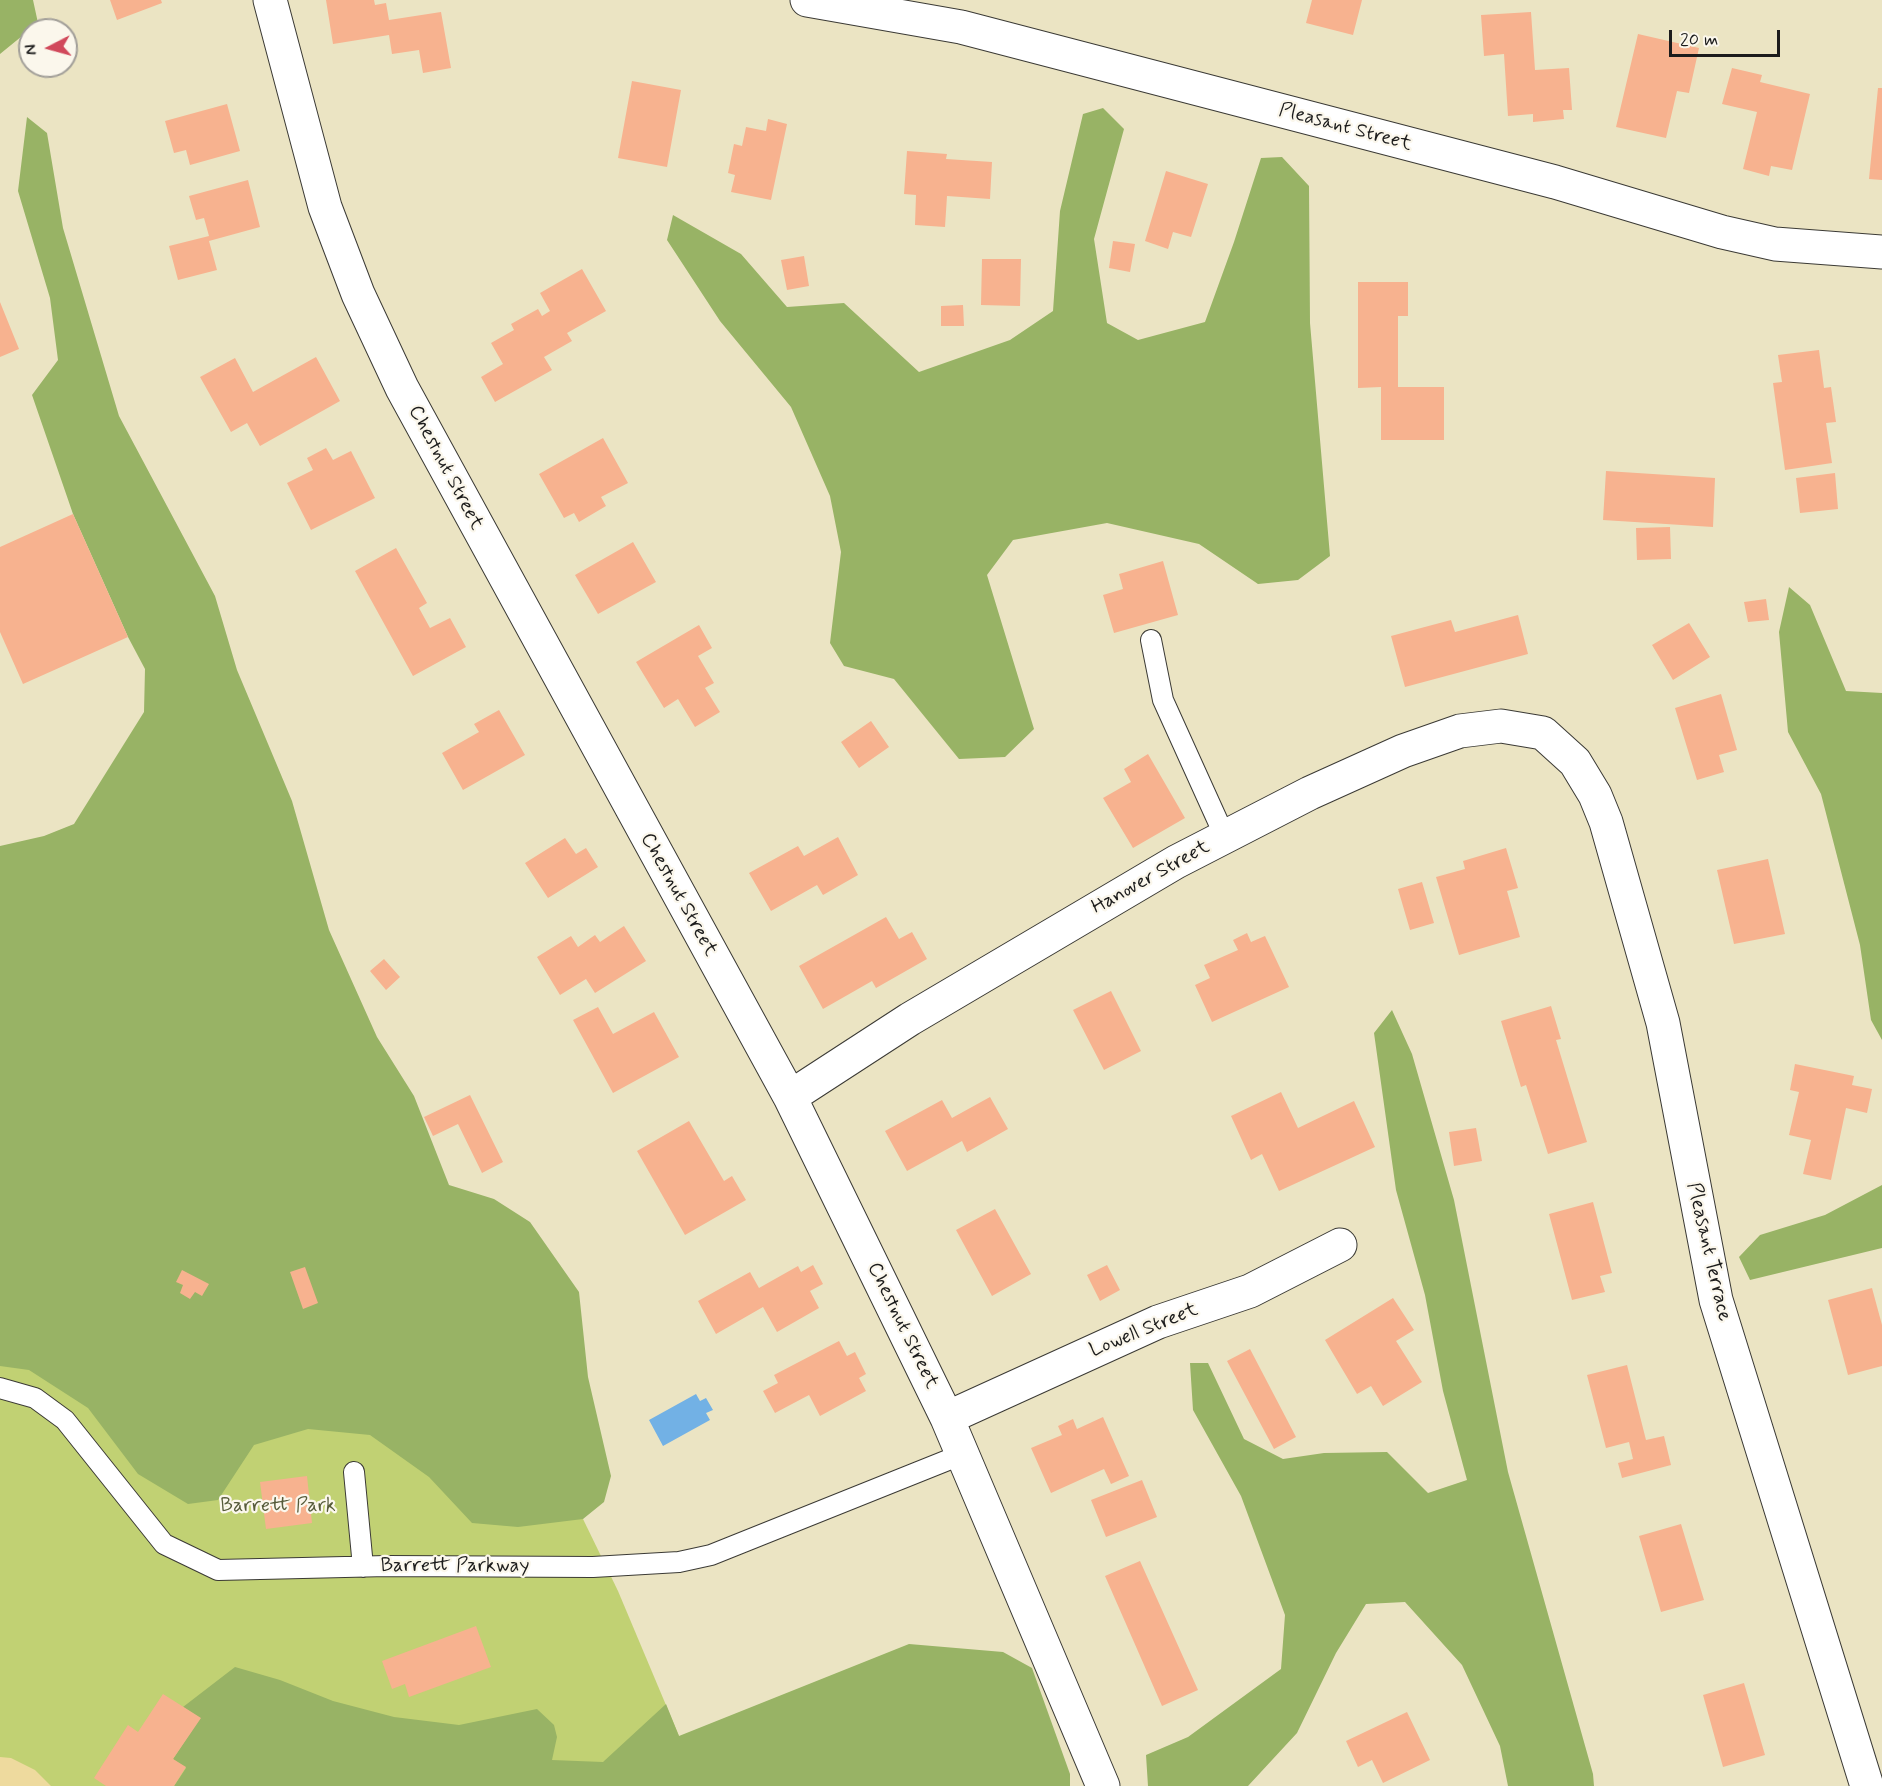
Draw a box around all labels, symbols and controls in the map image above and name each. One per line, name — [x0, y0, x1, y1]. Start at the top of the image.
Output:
north arrow — [18, 18, 78, 78]
scale bar — [1672, 18, 1783, 56]
text: 20 m — [1680, 28, 1718, 52]
text: N — [21, 43, 43, 56]
street label: Pleasant Street — [1276, 99, 1414, 157]
street label: Chestnut Street — [402, 402, 488, 534]
street label: Chestnut Street — [634, 829, 722, 961]
street label: Hanover Street — [1088, 836, 1214, 920]
street label: Pleasant Terrace — [1680, 1180, 1736, 1324]
street label: Chestnut Street — [861, 1259, 943, 1393]
street label: Lowell Street — [1086, 1298, 1202, 1364]
park label: Barrett Park — [220, 1495, 336, 1519]
street label: Barrett Parkway — [380, 1555, 530, 1579]

